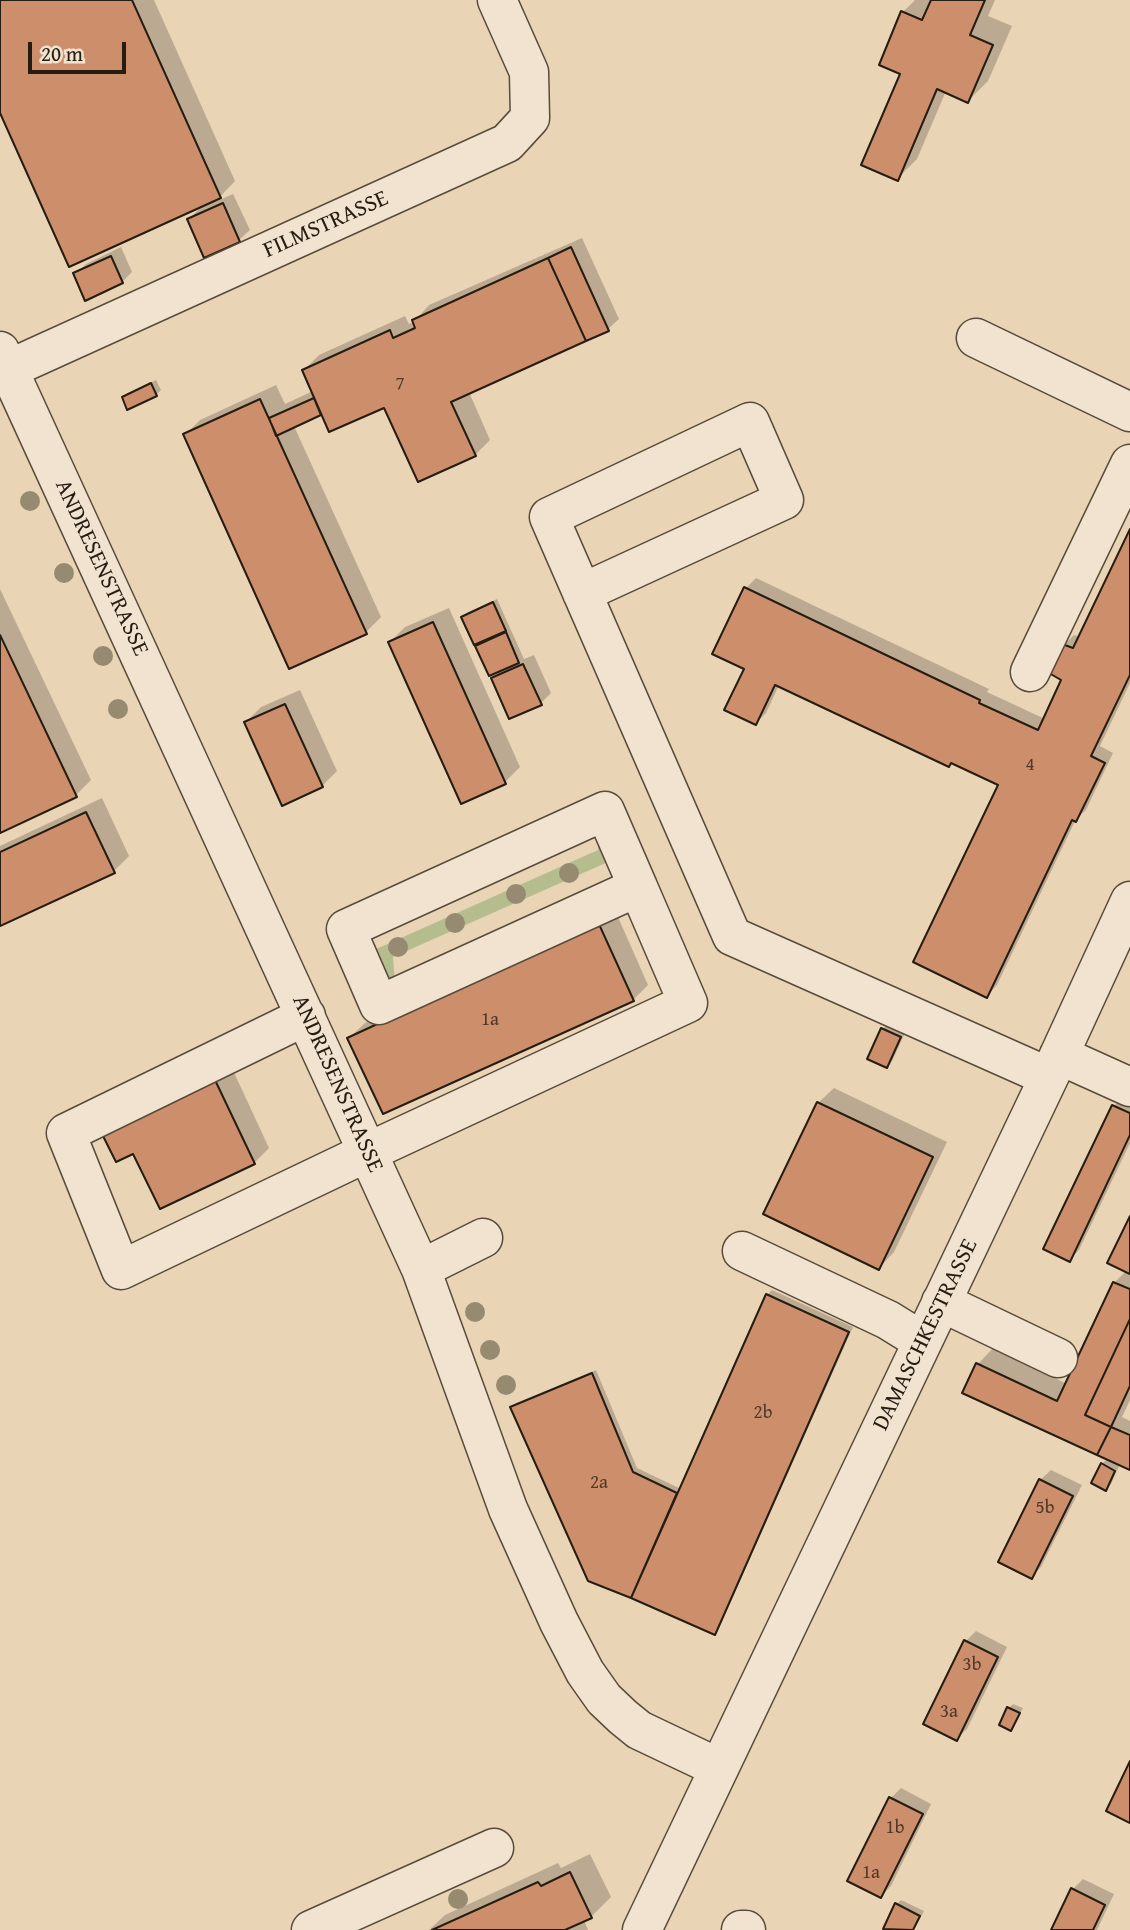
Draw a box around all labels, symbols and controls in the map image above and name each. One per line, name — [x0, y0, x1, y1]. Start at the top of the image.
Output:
scale bar — [32, 28, 130, 72]
text: 20 m — [41, 38, 83, 69]
street label: FILMSTRASSE — [259, 185, 393, 265]
house number: 7 — [395, 373, 405, 395]
street label: ANDRESENSTRASSE — [48, 476, 154, 660]
house number: 4 — [1025, 754, 1035, 776]
street label: ANDRESENSTRASSE — [286, 991, 388, 1177]
house number: 1a — [481, 1009, 499, 1031]
street label: DAMASCHKESTRASSE — [868, 1235, 984, 1435]
house number: 2b — [754, 1402, 772, 1424]
house number: 2a — [590, 1472, 608, 1494]
house number: 5b — [1036, 1497, 1054, 1519]
house number: 3b — [963, 1654, 981, 1676]
house number: 3a — [940, 1701, 958, 1723]
house number: 1b — [886, 1817, 904, 1839]
house number: 1a — [862, 1862, 880, 1884]

